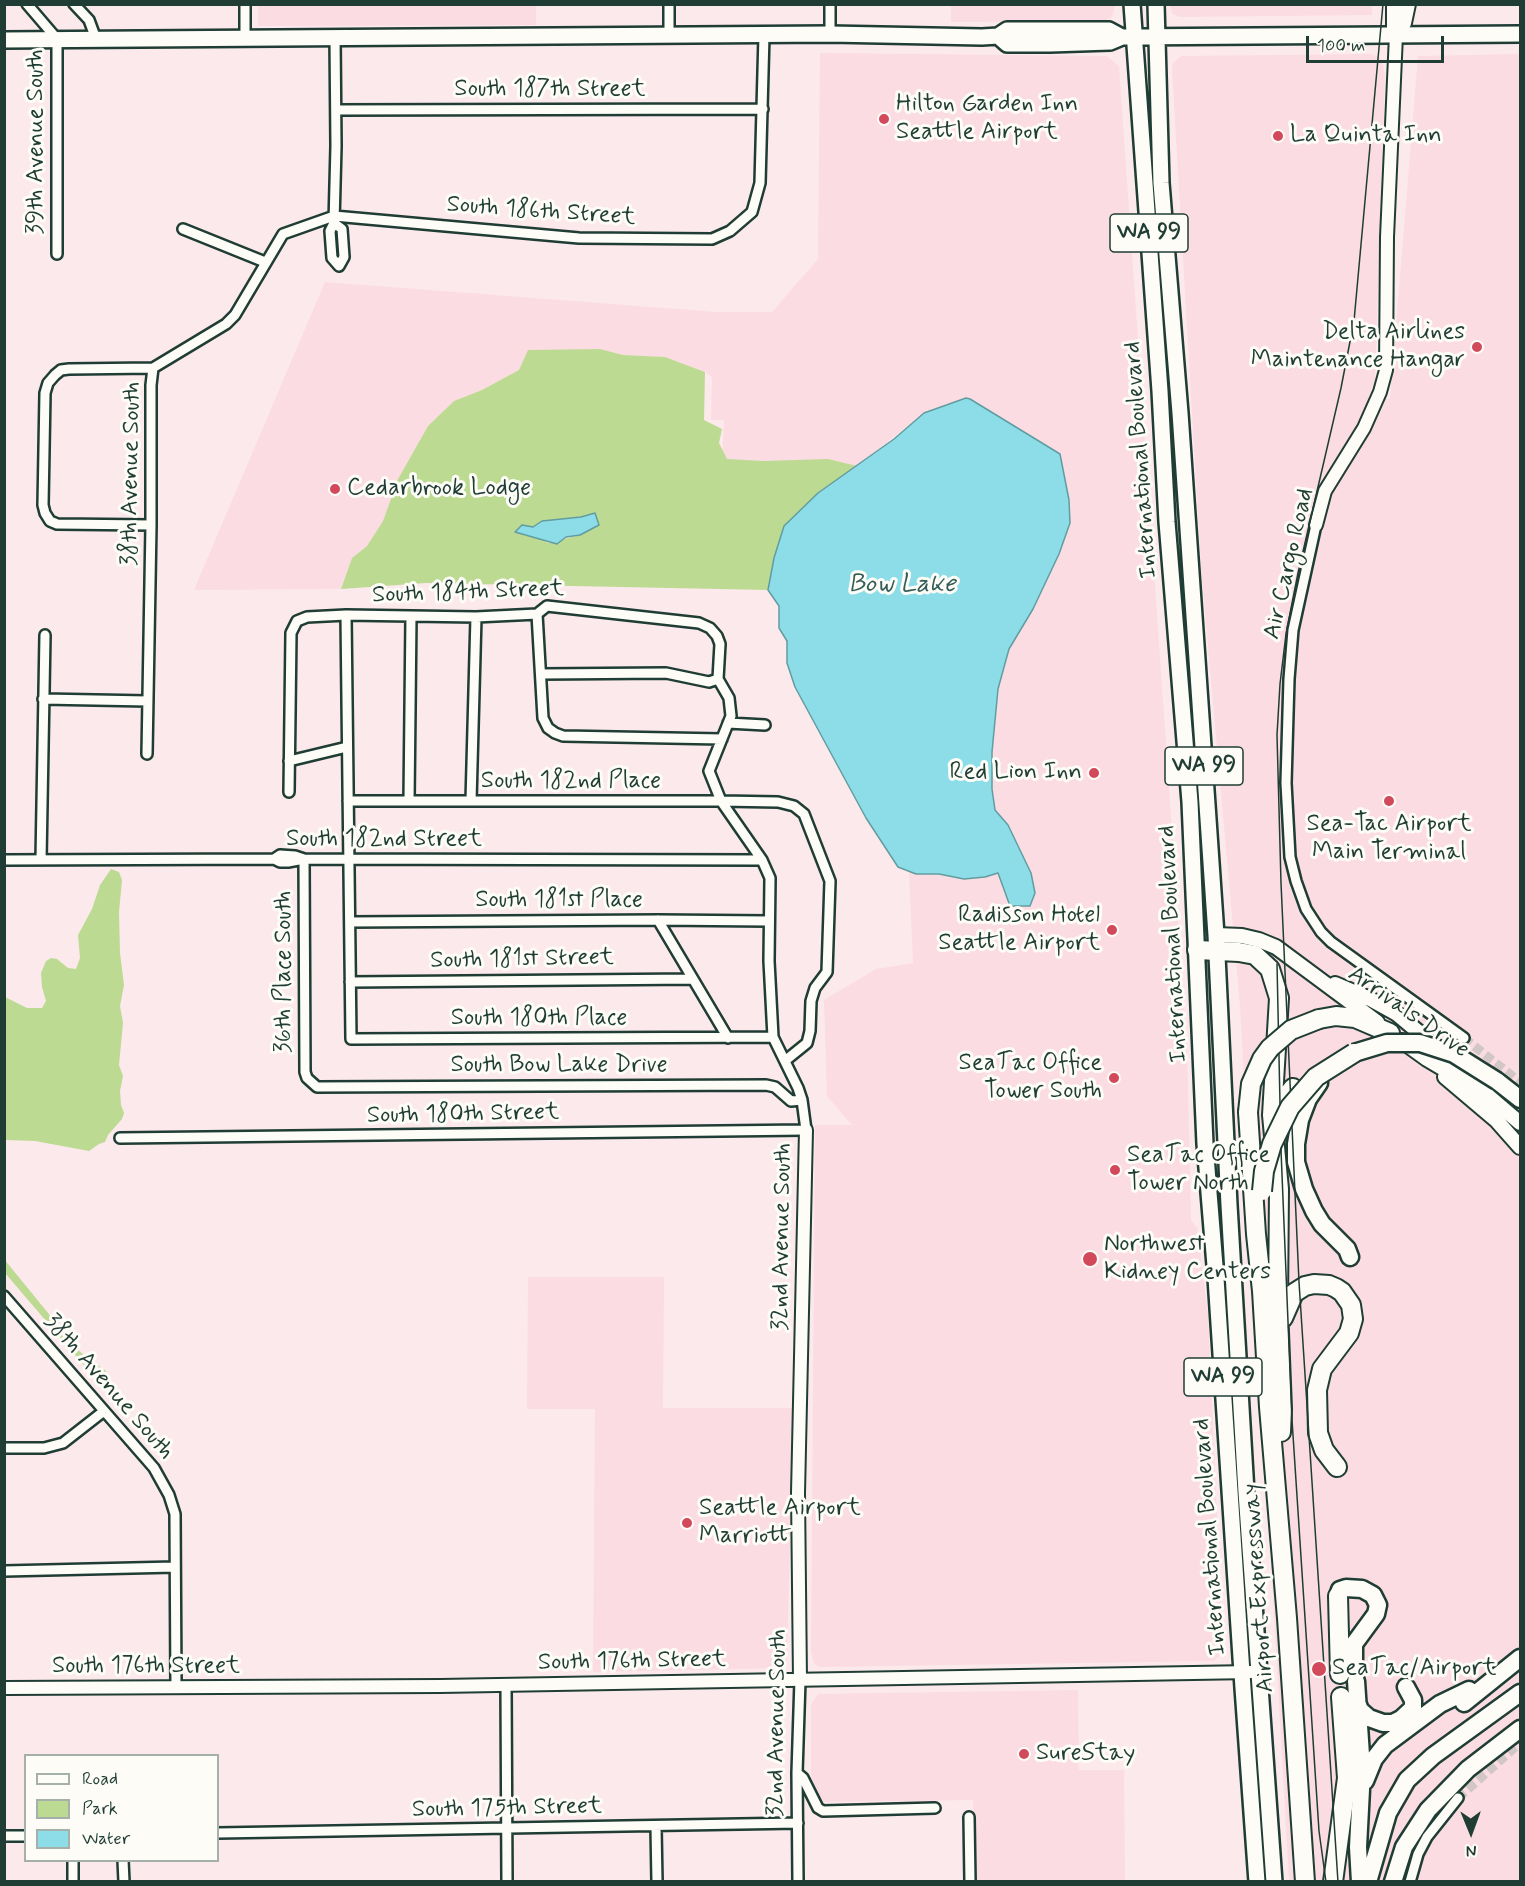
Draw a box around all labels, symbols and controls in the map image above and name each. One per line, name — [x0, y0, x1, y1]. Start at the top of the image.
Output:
scale bar — [1309, 24, 1447, 62]
text: 100 m — [1317, 34, 1365, 58]
street label: 39th Avenue South — [23, 49, 51, 235]
street label: South 187th Street — [454, 76, 646, 104]
place label: Hilton Garden Inn Seattle Airport — [896, 91, 1078, 147]
marker: Hilton Garden Inn Seattle Airport — [877, 112, 891, 126]
place label: La Quinta Inn — [1290, 122, 1442, 150]
marker: La Quinta Inn — [1271, 129, 1285, 143]
street label: South 186th Street — [446, 191, 636, 233]
road number: WA 99 — [1110, 214, 1188, 252]
place label: Delta Airlines Maintenance Hangar — [1251, 319, 1465, 375]
street label: International Boulevard — [1119, 340, 1165, 580]
marker: Delta Airlines Maintenance Hangar — [1470, 340, 1484, 354]
street label: 38th Avenue South — [116, 382, 148, 566]
place label: Cedarbrook Lodge — [347, 475, 531, 503]
marker: Cedarbrook Lodge — [328, 482, 342, 496]
street label: Air Cargo Road — [1259, 486, 1321, 642]
water label: Bow Lake — [848, 570, 956, 602]
street label: South 184th Street — [372, 575, 564, 611]
road number: WA 99 — [1165, 747, 1243, 785]
place label: Red Lion Inn — [949, 759, 1082, 787]
marker: Red Lion Inn — [1087, 766, 1101, 780]
street label: South 182nd Place — [481, 768, 661, 796]
marker: Sea-Tac Airport Main Terminal — [1382, 794, 1396, 808]
place label: Sea-Tac Airport Main Terminal — [1307, 811, 1471, 867]
street label: International Boulevard — [1153, 825, 1195, 1063]
street label: South 182nd Street — [286, 826, 482, 854]
street label: South 181st Place — [475, 887, 643, 915]
street label: 36th Place South — [271, 891, 299, 1053]
place label: Radisson Hotel Seattle Airport — [938, 902, 1100, 958]
marker: Radisson Hotel Seattle Airport — [1105, 923, 1119, 937]
street label: South 181st Street — [430, 944, 614, 976]
street label: Arrivals Drive — [1342, 961, 1474, 1065]
street label: South 180th Place — [451, 1005, 627, 1033]
place label: SeaTac Office Tower South — [959, 1050, 1102, 1106]
street label: South Bow Lake Drive — [451, 1052, 667, 1080]
marker: SeaTac Office Tower South — [1107, 1071, 1121, 1085]
street label: South 180th Street — [367, 1099, 559, 1131]
place label: SeaTac Office Tower North — [1127, 1142, 1270, 1198]
street label: 32nd Avenue South — [767, 1143, 799, 1331]
marker: SeaTac Office Tower North — [1108, 1163, 1122, 1177]
place label: Northwest Kidney Centers — [1104, 1231, 1271, 1287]
marker: Northwest Kidney Centers — [1081, 1250, 1099, 1268]
street label: 38th Avenue South — [37, 1308, 179, 1466]
road number: WA 99 — [1184, 1358, 1262, 1396]
street label: International Boulevard — [1188, 1417, 1234, 1657]
street label: Airport Expressway — [1238, 1482, 1282, 1694]
place label: Seattle Airport Marriott — [699, 1495, 861, 1551]
marker: Seattle Airport Marriott — [680, 1516, 694, 1530]
street label: 32nd Avenue South — [762, 1629, 794, 1817]
street label: South 176th Street — [538, 1646, 726, 1678]
street label: South 176th Street — [52, 1653, 240, 1681]
place label: SeaTac/Airport — [1332, 1655, 1497, 1683]
marker: SeaTac/Airport — [1310, 1660, 1328, 1678]
place label: SureStay — [1036, 1740, 1135, 1768]
marker: SureStay — [1017, 1747, 1031, 1761]
legend — [24, 1754, 219, 1862]
text: Road — [82, 1767, 118, 1791]
street label: South 175th Street — [412, 1793, 602, 1825]
text: Park — [82, 1797, 118, 1821]
north arrow — [1441, 1802, 1501, 1862]
text: Water — [82, 1827, 130, 1851]
text: N — [1466, 1840, 1477, 1861]

